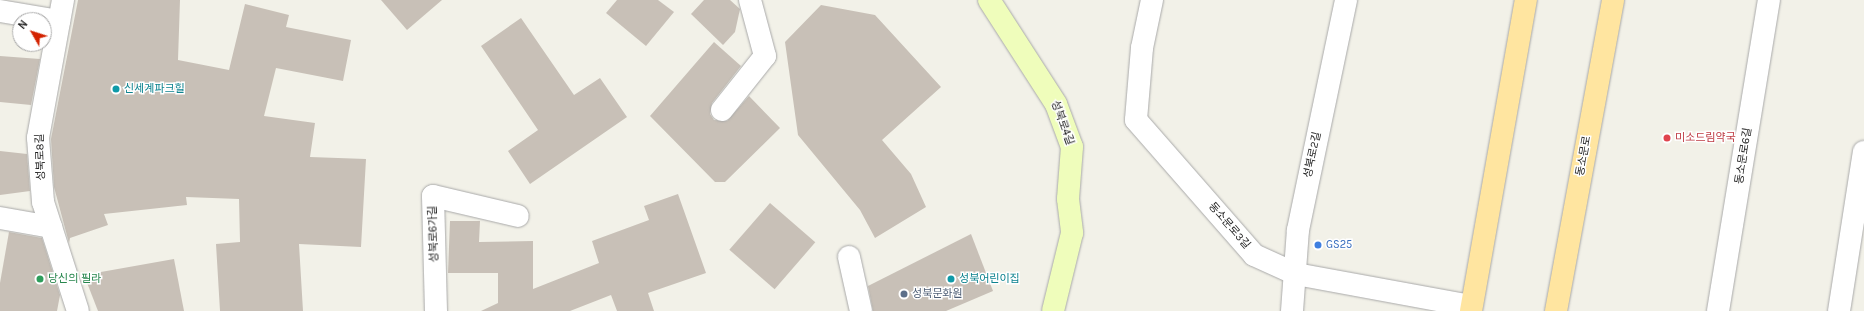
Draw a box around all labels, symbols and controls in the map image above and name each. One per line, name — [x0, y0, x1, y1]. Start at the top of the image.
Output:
north arrow — [12, 12, 52, 52]
text: N — [16, 18, 31, 32]
place label: 신세계파크힐 — [124, 82, 185, 96]
marker: 신세계파크힐 — [111, 84, 121, 94]
street label: 성북로4길 — [1048, 99, 1076, 147]
street label: 동소문로6길 — [1733, 127, 1755, 185]
street label: 성북로2길 — [1302, 131, 1324, 179]
place label: 미소드림약국 — [1675, 131, 1736, 145]
street label: 성북로8길 — [34, 133, 48, 181]
marker: 미소드림약국 — [1662, 133, 1672, 143]
street label: 동소문로 — [1574, 135, 1594, 177]
street label: 동소문로3길 — [1205, 200, 1253, 252]
street label: 성북로6가길 — [426, 205, 442, 263]
place label: GS25 — [1326, 238, 1352, 252]
marker: GS25 — [1313, 240, 1323, 250]
place label: 당신의 필라 — [48, 272, 101, 286]
place label: 성북어린이집 — [959, 272, 1020, 286]
marker: 당신의 필라 — [35, 274, 45, 284]
marker: 성북어린이집 — [946, 274, 956, 284]
place label: 성북문화원 — [912, 287, 963, 301]
marker: 성북문화원 — [899, 289, 909, 299]

